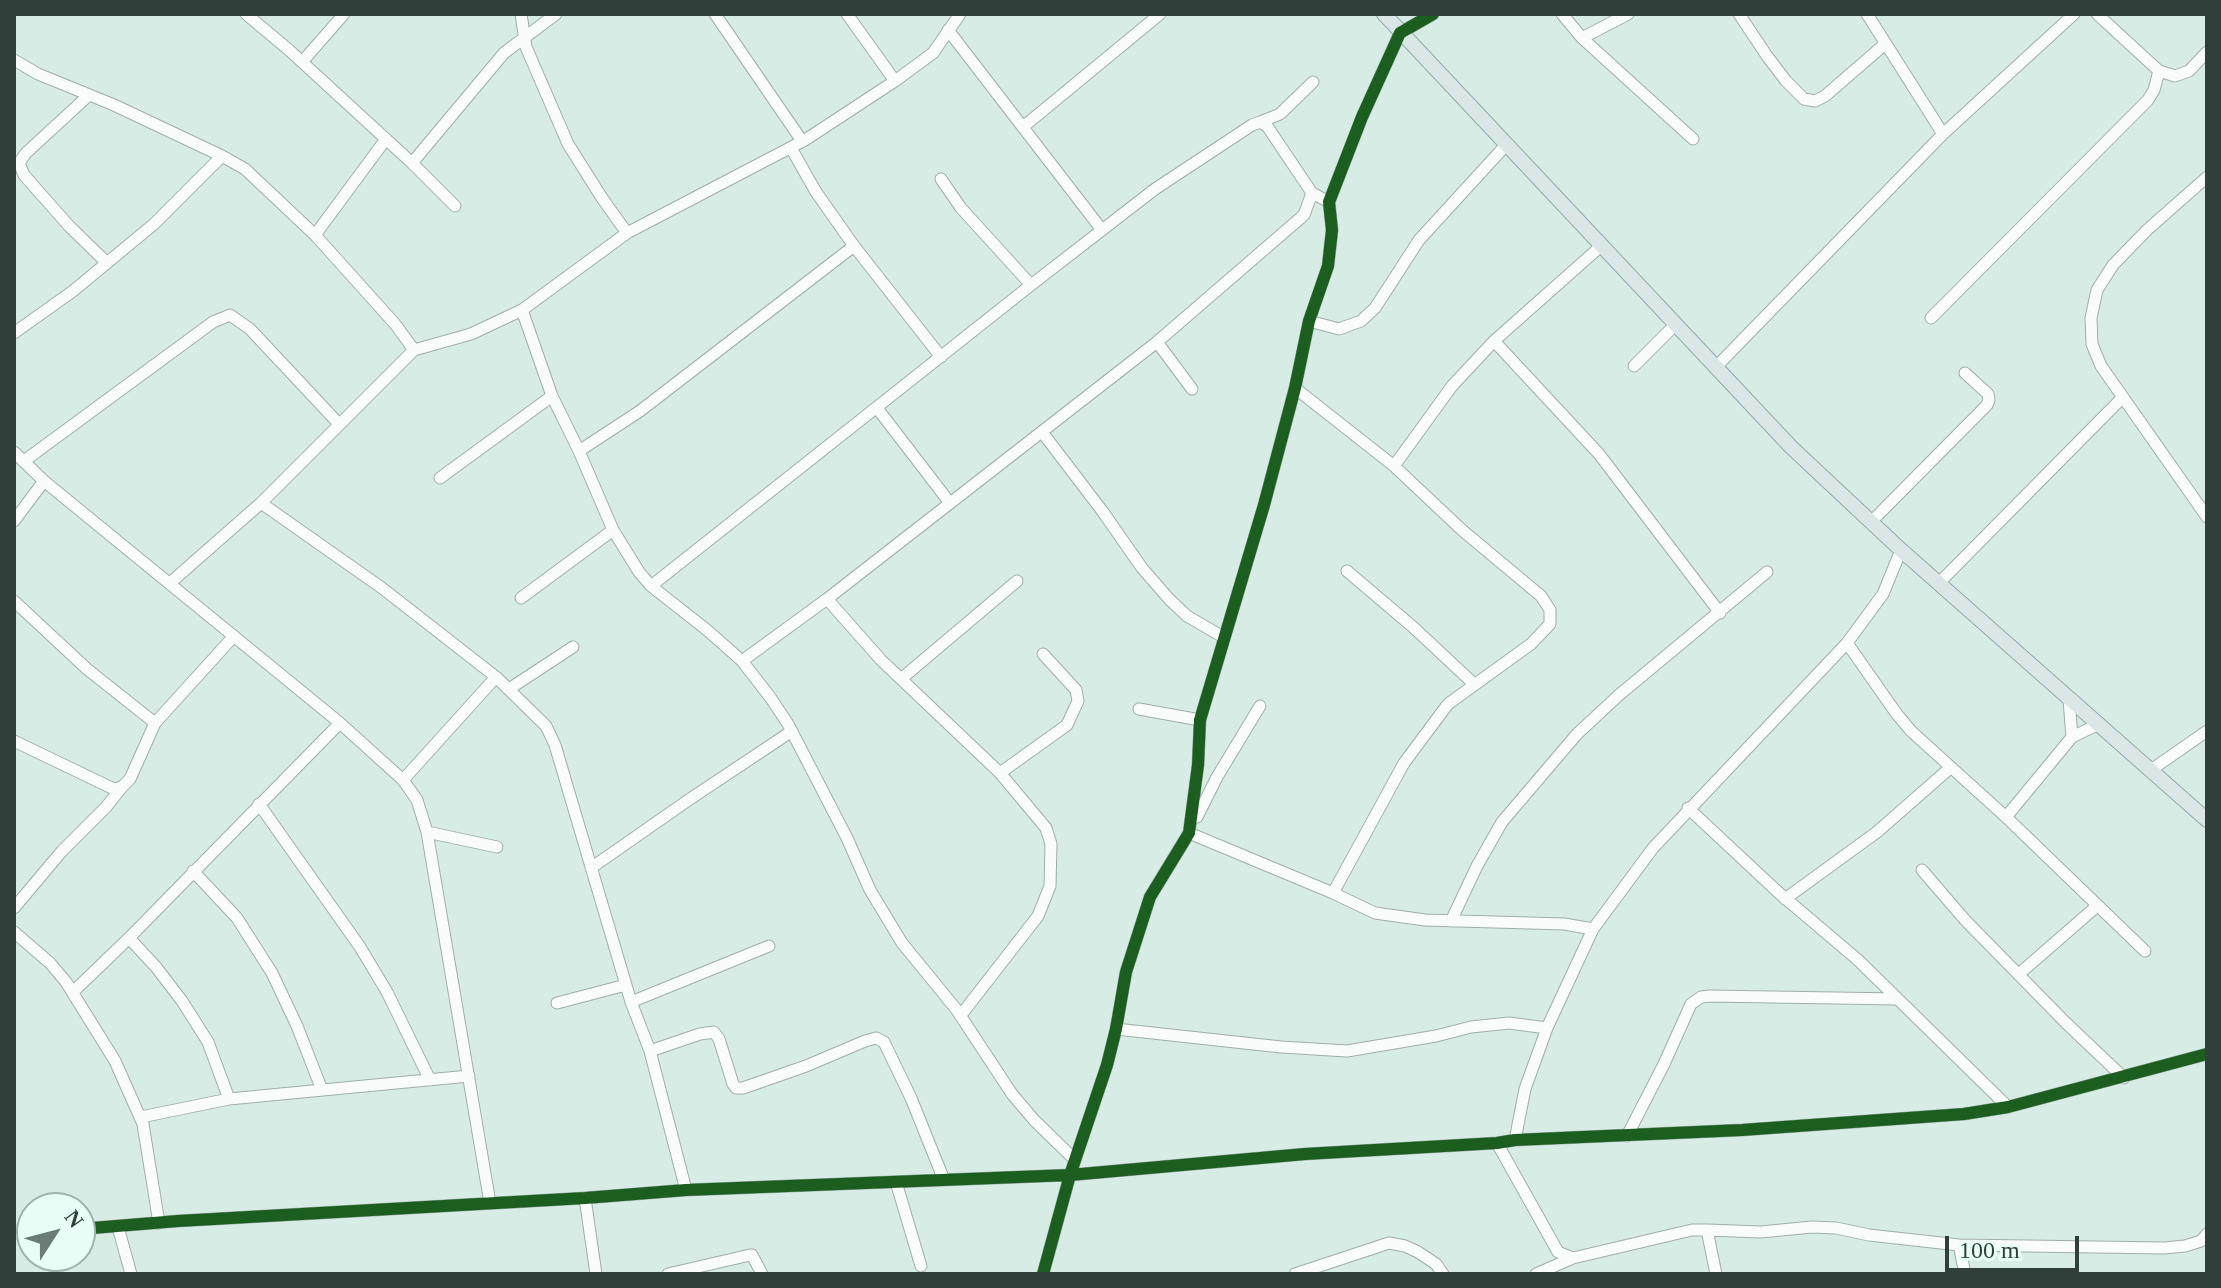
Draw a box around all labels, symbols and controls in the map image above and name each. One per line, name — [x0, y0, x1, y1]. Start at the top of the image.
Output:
north arrow — [16, 1192, 96, 1272]
text: N — [59, 1205, 89, 1233]
scale bar — [1949, 1220, 2083, 1270]
text: 100 m — [1959, 1237, 2020, 1263]

